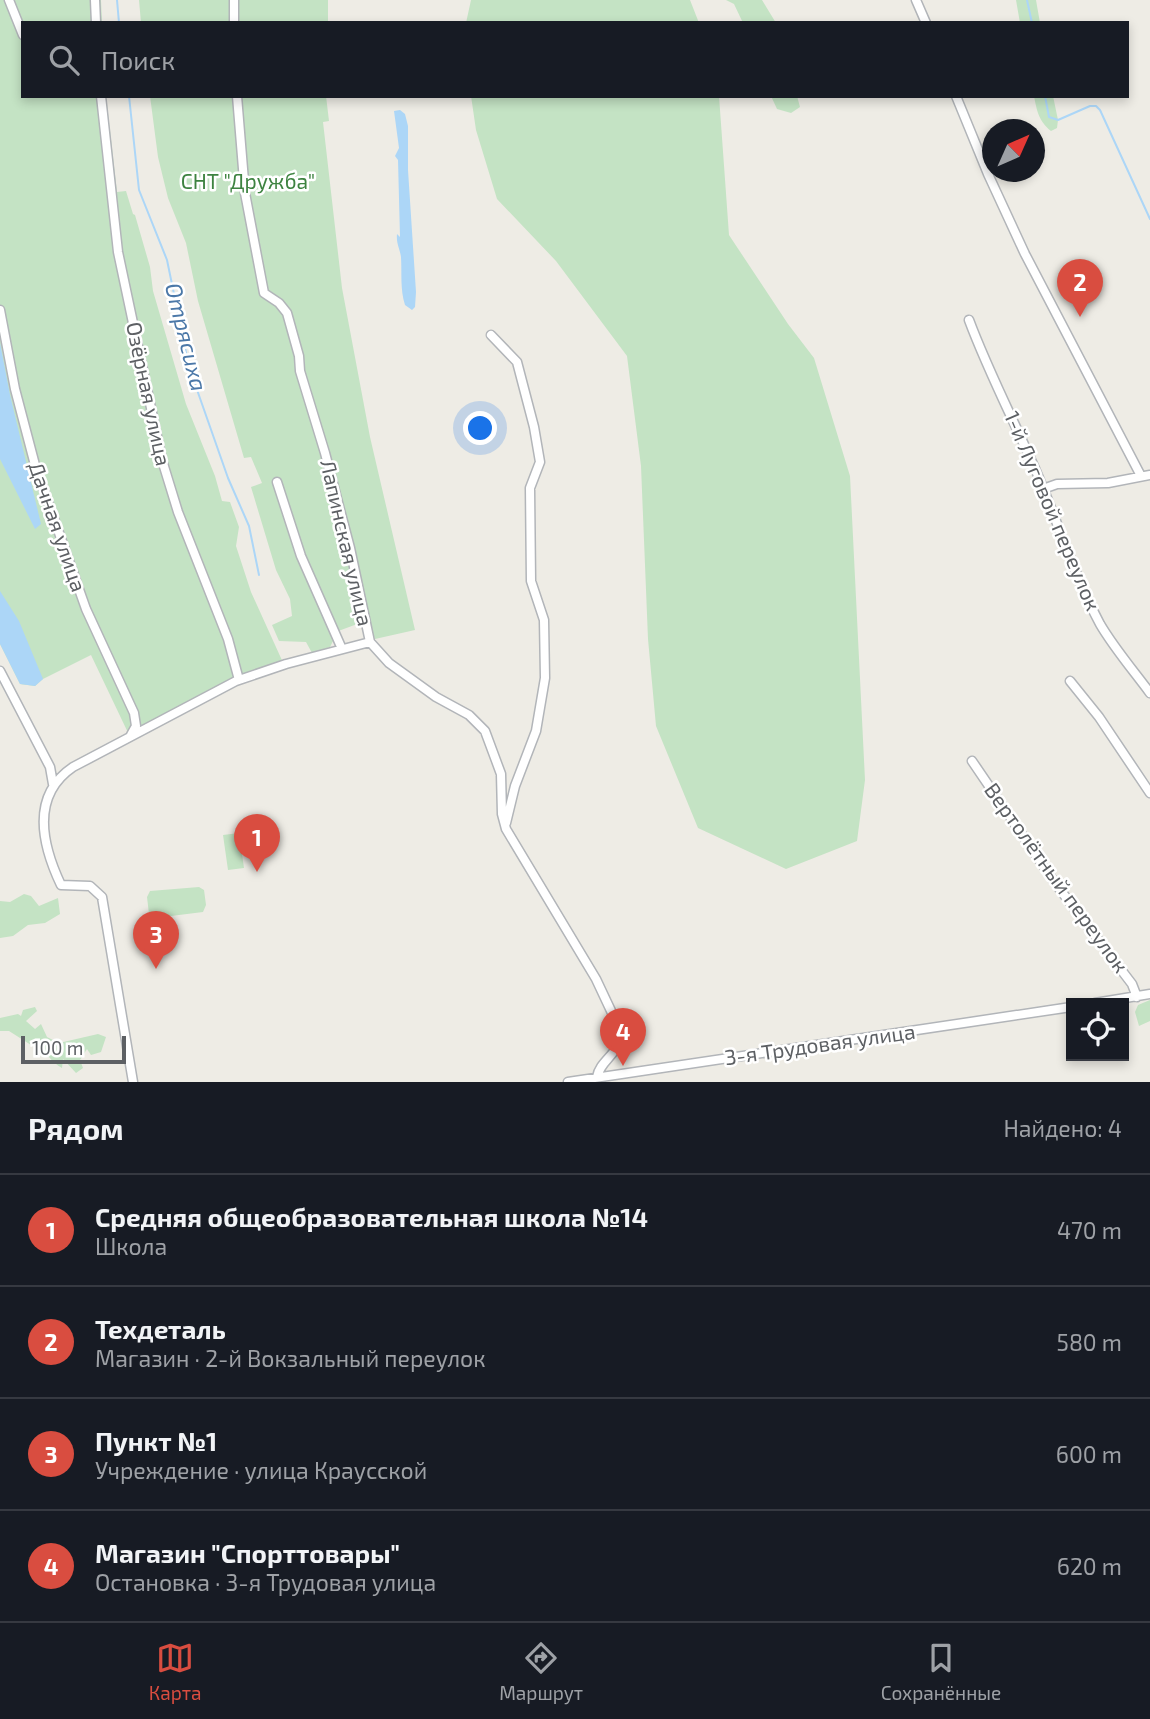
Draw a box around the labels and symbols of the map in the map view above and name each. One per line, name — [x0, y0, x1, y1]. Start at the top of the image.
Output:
north arrow — [982, 119, 1045, 182]
park label: СНТ "Дружба" — [181, 168, 315, 194]
pin: 2 — [1057, 259, 1103, 317]
water label: Отрясиха — [160, 280, 214, 394]
street label: Озёрная улица — [121, 319, 177, 468]
street label: 1-й Луговой переулок — [999, 407, 1107, 614]
your location — [463, 411, 497, 445]
street label: Лапинская улица — [315, 457, 379, 628]
street label: Дачная улица — [24, 458, 92, 595]
street label: Вертолётный переулок — [979, 777, 1134, 977]
pin: 1 — [234, 814, 280, 872]
pin: 3 — [133, 911, 179, 969]
pin: 4 — [600, 1008, 646, 1066]
street label: 3-я Трудовая улица — [723, 1018, 917, 1070]
scale bar — [21, 1033, 126, 1065]

